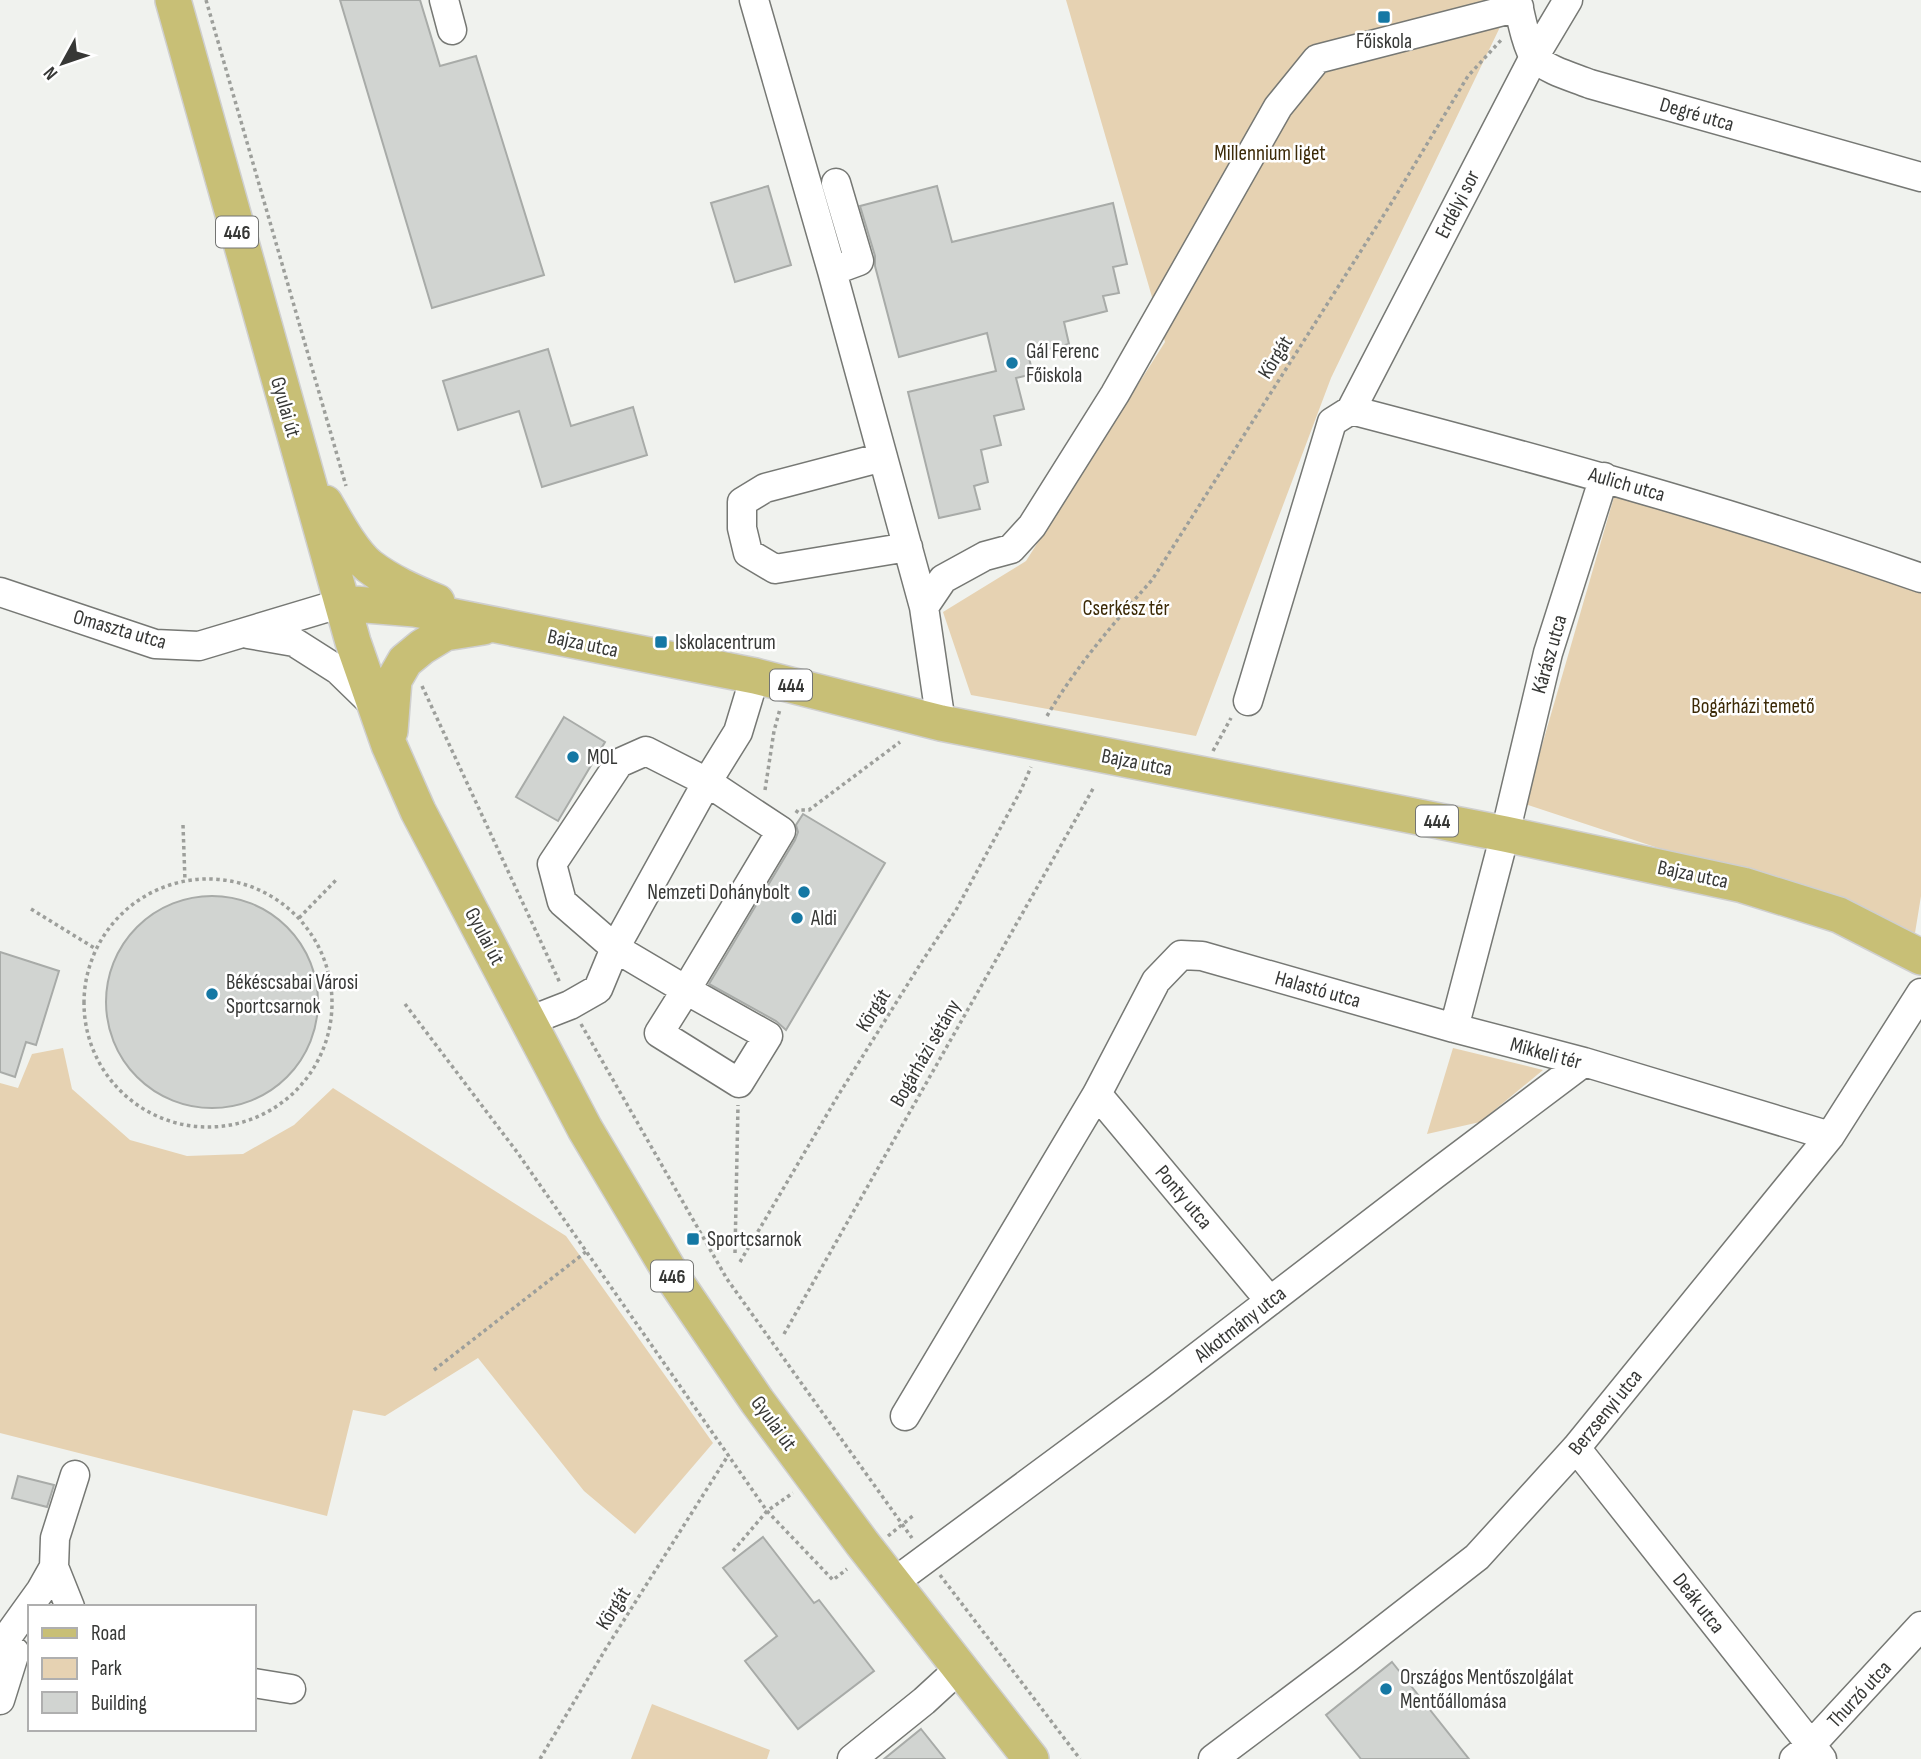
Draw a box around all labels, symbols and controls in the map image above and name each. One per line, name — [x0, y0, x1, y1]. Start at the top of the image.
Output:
marker: Főiskola — [1376, 9, 1392, 25]
north arrow — [28, 28, 98, 98]
place label: Főiskola — [1356, 29, 1412, 54]
text: N — [39, 62, 63, 84]
street label: Degré utca — [1657, 92, 1737, 137]
park label: Millennium liget — [1214, 141, 1326, 166]
street label: Erdélyi sor — [1430, 166, 1485, 242]
road number: 446 — [216, 216, 258, 248]
street label: Körgát — [1253, 331, 1298, 383]
place label: Gál Ferenc Főiskola — [1026, 339, 1099, 388]
marker: Gál Ferenc Főiskola — [1004, 355, 1020, 371]
street label: Gyulai út — [265, 374, 306, 440]
street label: Aulich utca — [1585, 461, 1668, 507]
park label: Cserkész tér — [1083, 596, 1169, 621]
street label: Omaszta utca — [70, 604, 169, 655]
street label: Kárász utca — [1526, 612, 1573, 696]
street label: Bajza utca — [545, 624, 620, 663]
place label: Iskolacentrum — [675, 630, 776, 655]
marker: Iskolacentrum — [653, 634, 669, 650]
road number: 444 — [770, 670, 812, 700]
park label: Bogárházi temető — [1691, 694, 1815, 719]
street label: Bajza utca — [1099, 743, 1174, 782]
place label: MOL — [587, 745, 618, 770]
marker: MOL — [565, 749, 581, 765]
road number: 444 — [1416, 806, 1458, 836]
street label: Bajza utca — [1655, 855, 1730, 894]
place label: Nemzeti Dohánybolt — [647, 880, 790, 905]
marker: Nemzeti Dohánybolt — [796, 884, 812, 900]
street label: Gyulai út — [459, 903, 510, 969]
place label: Aldi — [810, 906, 837, 931]
marker: Aldi — [789, 910, 805, 926]
street label: Halastó utca — [1272, 965, 1364, 1014]
place label: Békéscsabai Városi Sportcsarnok — [226, 970, 358, 1019]
street label: Körgát — [851, 984, 896, 1036]
marker: Békéscsabai Városi Sportcsarnok — [204, 986, 220, 1002]
street label: Bogárházi sétány — [885, 995, 966, 1111]
street label: Mikkeli tér — [1508, 1032, 1584, 1075]
street label: Ponty utca — [1150, 1160, 1218, 1234]
place label: Sportcsarnok — [707, 1227, 802, 1252]
marker: Sportcsarnok — [685, 1231, 701, 1247]
road number: 446 — [651, 1260, 693, 1292]
street label: Alkotmány utca — [1189, 1281, 1291, 1368]
street label: Berzsenyi utca — [1563, 1364, 1647, 1460]
street label: Gyulai út — [745, 1391, 802, 1456]
street label: Deák utca — [1667, 1568, 1730, 1638]
street label: Körgát — [591, 1582, 636, 1634]
legend — [28, 1605, 256, 1731]
text: Road — [91, 1621, 126, 1646]
text: Park — [91, 1656, 122, 1681]
street label: Thurzó utca — [1822, 1656, 1897, 1733]
place label: Országos Mentőszolgálat Mentőállomása — [1400, 1665, 1574, 1714]
marker: Országos Mentőszolgálat Mentőállomása — [1378, 1681, 1394, 1697]
text: Building — [91, 1691, 147, 1716]

